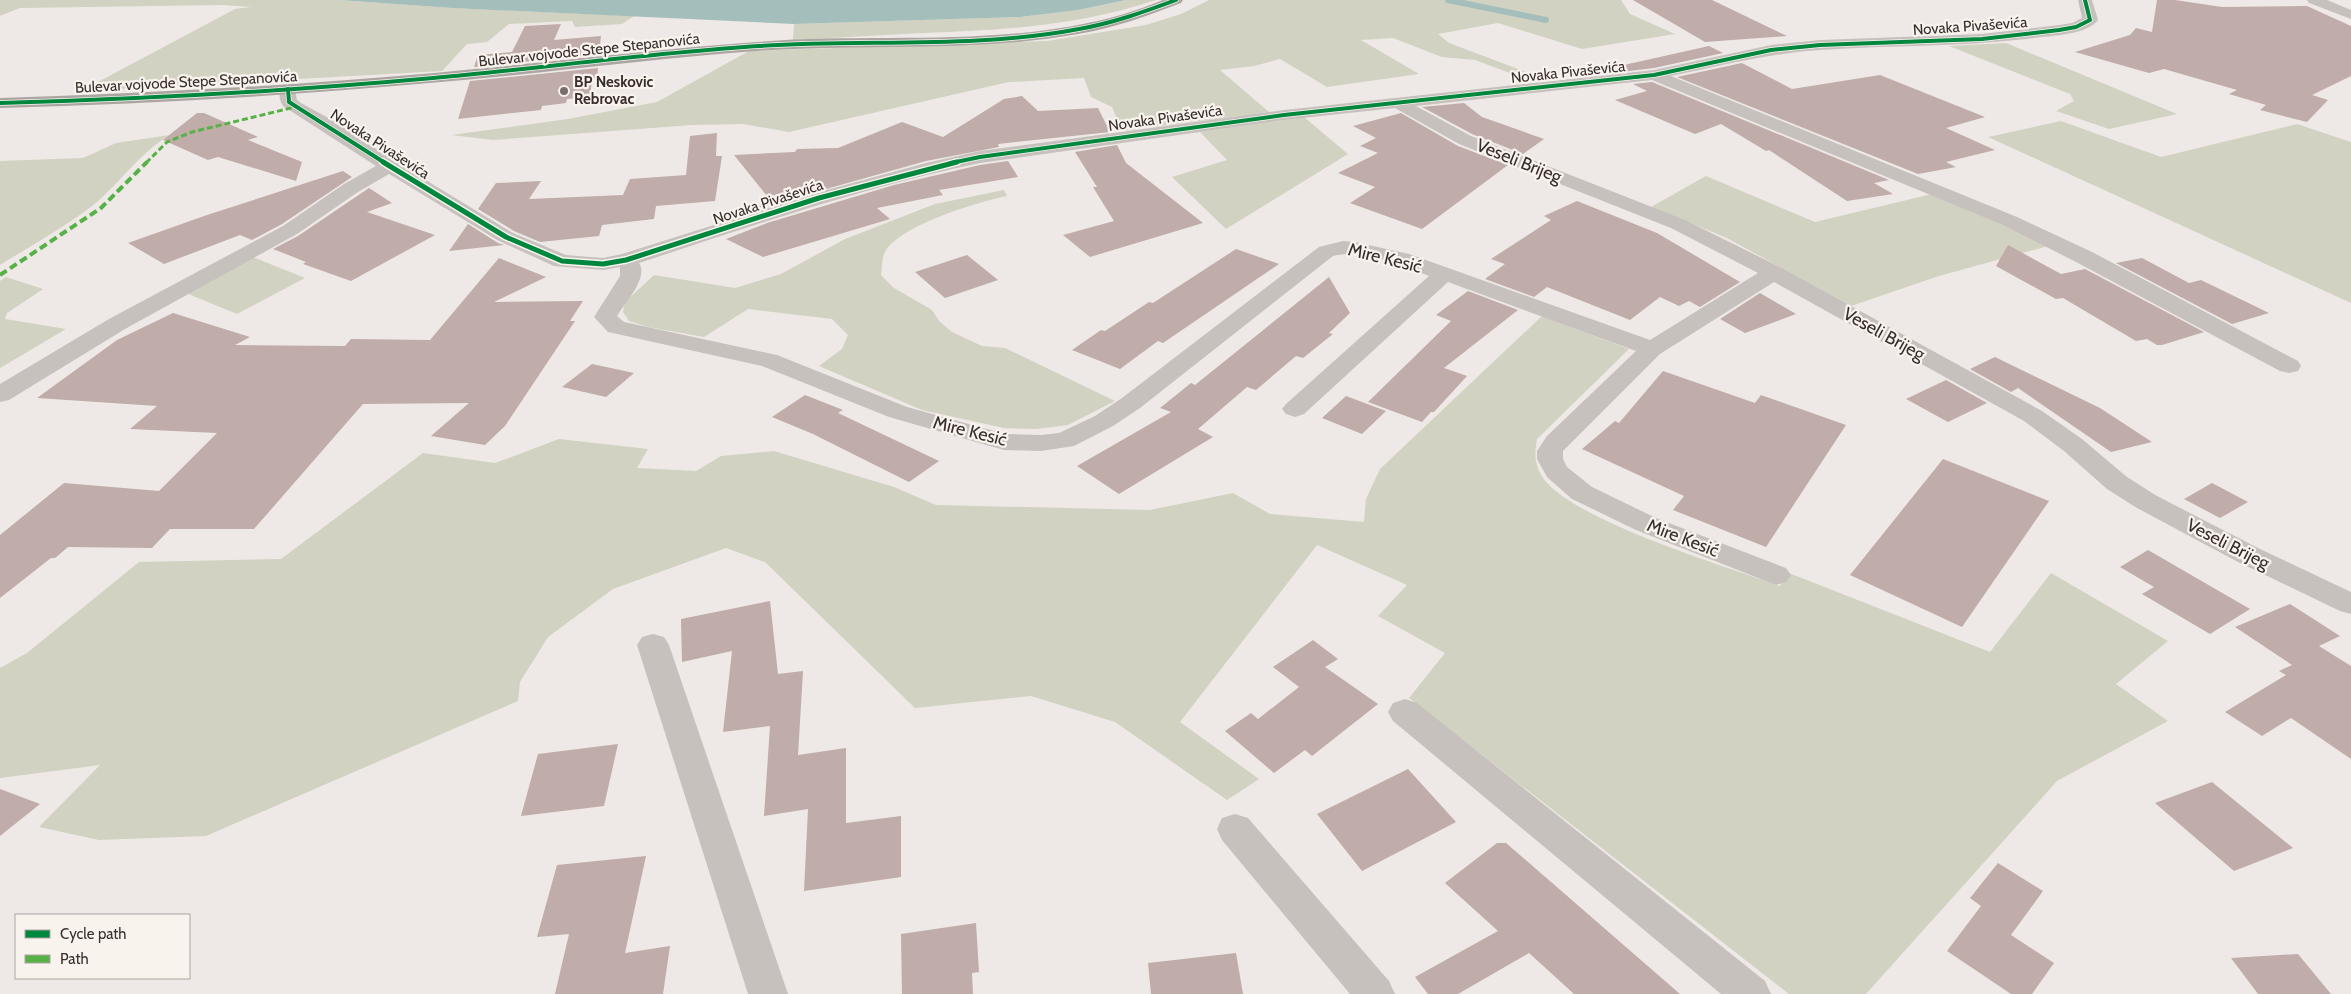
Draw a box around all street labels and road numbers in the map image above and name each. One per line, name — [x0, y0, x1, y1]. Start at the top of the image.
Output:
street label: Novaka Pivaševića — [1912, 13, 2029, 39]
street label: Bulevar vojvode Stepe Stepanovića — [477, 29, 701, 71]
street label: Novaka Pivaševića — [1510, 57, 1627, 87]
street label: Bulevar vojvode Stepe Stepanovića — [74, 67, 298, 97]
street label: Novaka Pivaševića — [1107, 101, 1224, 135]
street label: Novaka Pivaševića — [327, 105, 434, 183]
street label: Veseli Brijeg — [1473, 134, 1566, 188]
street label: Novaka Pivaševića — [711, 175, 826, 228]
street label: Mire Kesić — [1346, 238, 1424, 278]
street label: Veseli Brijeg — [1839, 303, 1930, 366]
street label: Mire Kesić — [931, 411, 1009, 451]
street label: Mire Kesić — [1644, 514, 1722, 562]
street label: Veseli Brijeg — [2183, 514, 2274, 575]

